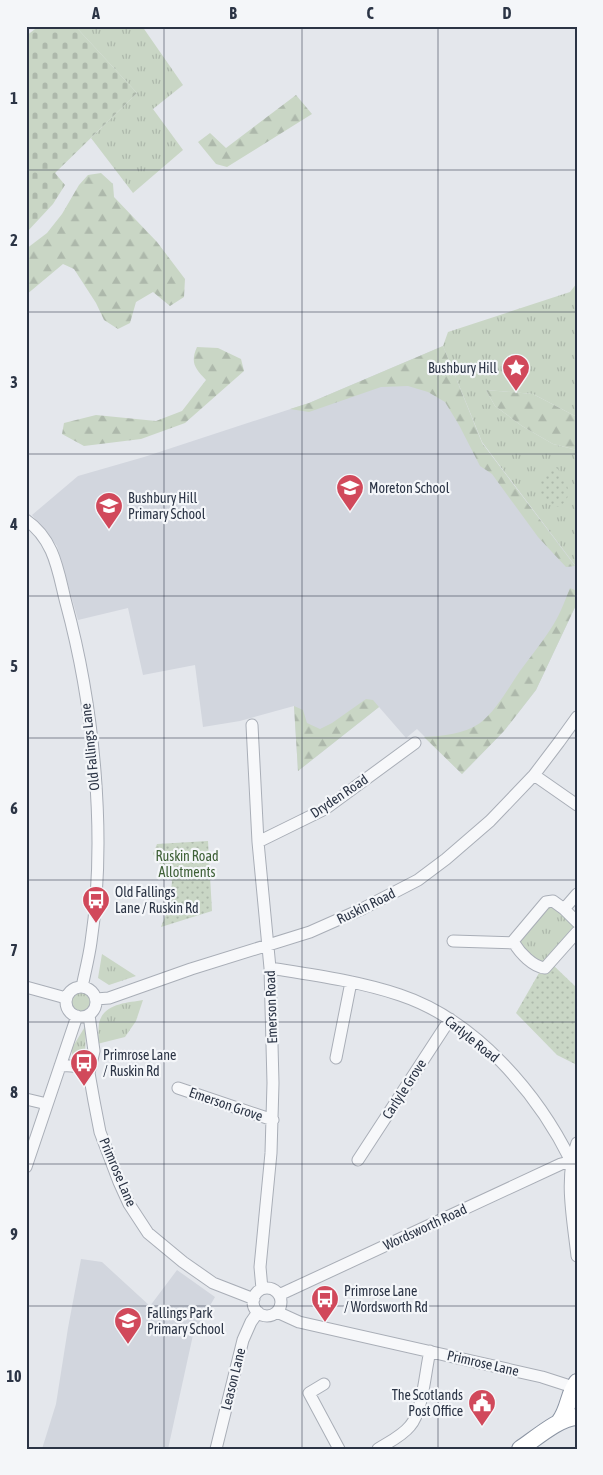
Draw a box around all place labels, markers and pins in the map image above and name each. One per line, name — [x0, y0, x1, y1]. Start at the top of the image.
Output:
place icon: Bushbury Hill — [501, 353, 531, 392]
place label: Bushbury Hill — [428, 360, 497, 376]
school or university icon: Moreton School — [335, 473, 365, 512]
place label: Moreton School — [369, 480, 450, 496]
place label: Bushbury Hill Primary School — [128, 490, 206, 522]
school or university icon: Bushbury Hill Primary School — [94, 491, 124, 530]
place label: Old Fallings Lane / Ruskin Rd — [115, 884, 199, 916]
bus stop icon: Old Fallings Lane / Ruskin Rd — [81, 885, 111, 924]
place label: Primrose Lane / Ruskin Rd — [103, 1047, 176, 1079]
bus stop icon: Primrose Lane / Ruskin Rd — [69, 1048, 99, 1087]
place label: Primrose Lane / Wordsworth Rd — [344, 1283, 428, 1315]
bus stop icon: Primrose Lane / Wordsworth Rd — [310, 1284, 340, 1323]
place label: Fallings Park Primary School — [147, 1305, 225, 1337]
school or university icon: Fallings Park Primary School — [113, 1306, 143, 1345]
place label: The Scotlands Post Office — [392, 1387, 463, 1419]
public building icon: The Scotlands Post Office — [467, 1388, 497, 1427]

